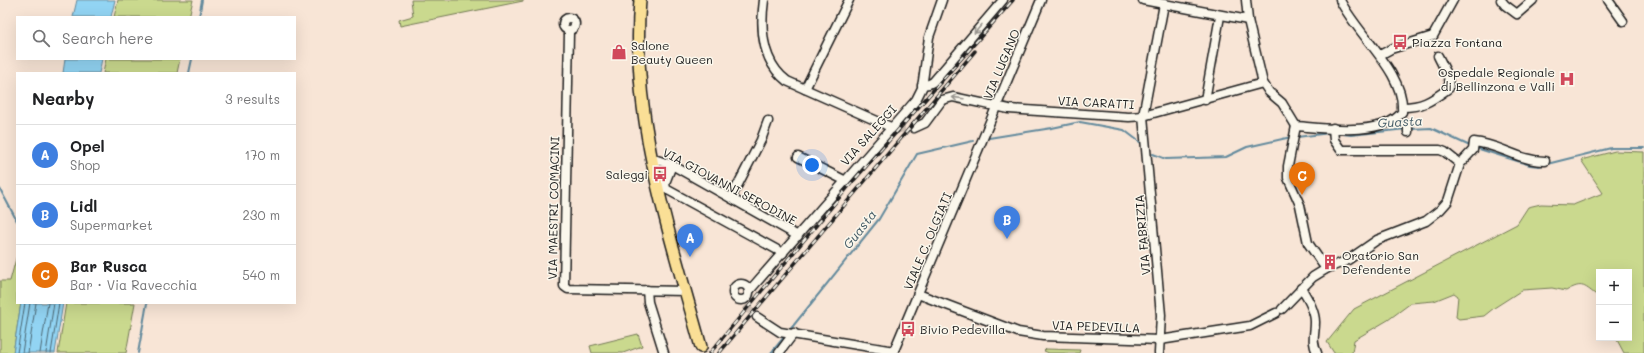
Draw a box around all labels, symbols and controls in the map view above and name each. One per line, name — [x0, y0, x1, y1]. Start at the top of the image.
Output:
search box — [16, 16, 296, 60]
one-way arrow — [973, 24, 982, 35]
street label: VIA LUGANO — [979, 26, 1023, 102]
icon: search — [30, 27, 52, 49]
text: Search here — [62, 28, 153, 48]
bus stop icon: Piazza Fontana — [1391, 33, 1409, 51]
place label: Piazza Fontana — [1412, 34, 1503, 50]
place label: Salone Beauty Queen — [631, 37, 713, 67]
shop icon: Salone Beauty Queen — [610, 43, 628, 61]
place label: Ospedale Regionale di Bellinzona e Valli — [1438, 64, 1555, 94]
hospital icon: Ospedale Regionale di Bellinzona e Valli — [1558, 70, 1576, 88]
text: Nearby — [32, 87, 94, 109]
text: 3 results — [225, 90, 280, 107]
street label: VIA CARATTI — [1057, 92, 1135, 112]
one-way arrow — [952, 95, 965, 102]
street label: VIA SALEGGI — [836, 101, 900, 169]
water label: Guasta — [1377, 111, 1423, 131]
text: Opel — [70, 136, 105, 156]
street label: VIA MAESTRI COMACINI — [544, 136, 562, 280]
street label: VIA GIOVANNI SERODINE — [660, 144, 800, 228]
text: A — [40, 146, 50, 163]
text: 170 m — [244, 146, 280, 163]
your location — [802, 155, 822, 175]
text: Shop — [70, 156, 100, 173]
pin: C — [1289, 162, 1315, 195]
bus stop icon: Saleggi — [651, 165, 669, 183]
place label: Saleggi — [606, 166, 648, 182]
street label: VIALE C. OLGIATI — [899, 190, 955, 292]
street label: VIA FABRIZIA — [1131, 194, 1153, 276]
text: Lidl — [70, 196, 97, 216]
text: B — [41, 206, 49, 223]
text: 230 m — [243, 206, 280, 223]
water label: Guasta — [838, 206, 880, 252]
pin: B — [994, 206, 1020, 239]
text: Supermarket — [70, 216, 153, 233]
pin: A — [677, 224, 703, 257]
place label: Oratorio San Defendente — [1342, 247, 1419, 277]
building icon: Oratorio San Defendente — [1321, 253, 1339, 271]
text: Bar Rusca — [70, 256, 147, 276]
text: C — [40, 266, 50, 283]
text: 540 m — [242, 266, 280, 283]
map controls — [1596, 269, 1632, 341]
button: + — [1596, 269, 1632, 305]
text: Bar · Via Ravecchia — [70, 276, 197, 293]
button: − — [1596, 305, 1632, 341]
street label: VIA PEDEVILLA — [1052, 316, 1140, 336]
bus stop icon: Bivio Pedevilla — [899, 320, 917, 338]
place label: Bivio Pedevilla — [920, 321, 1005, 337]

